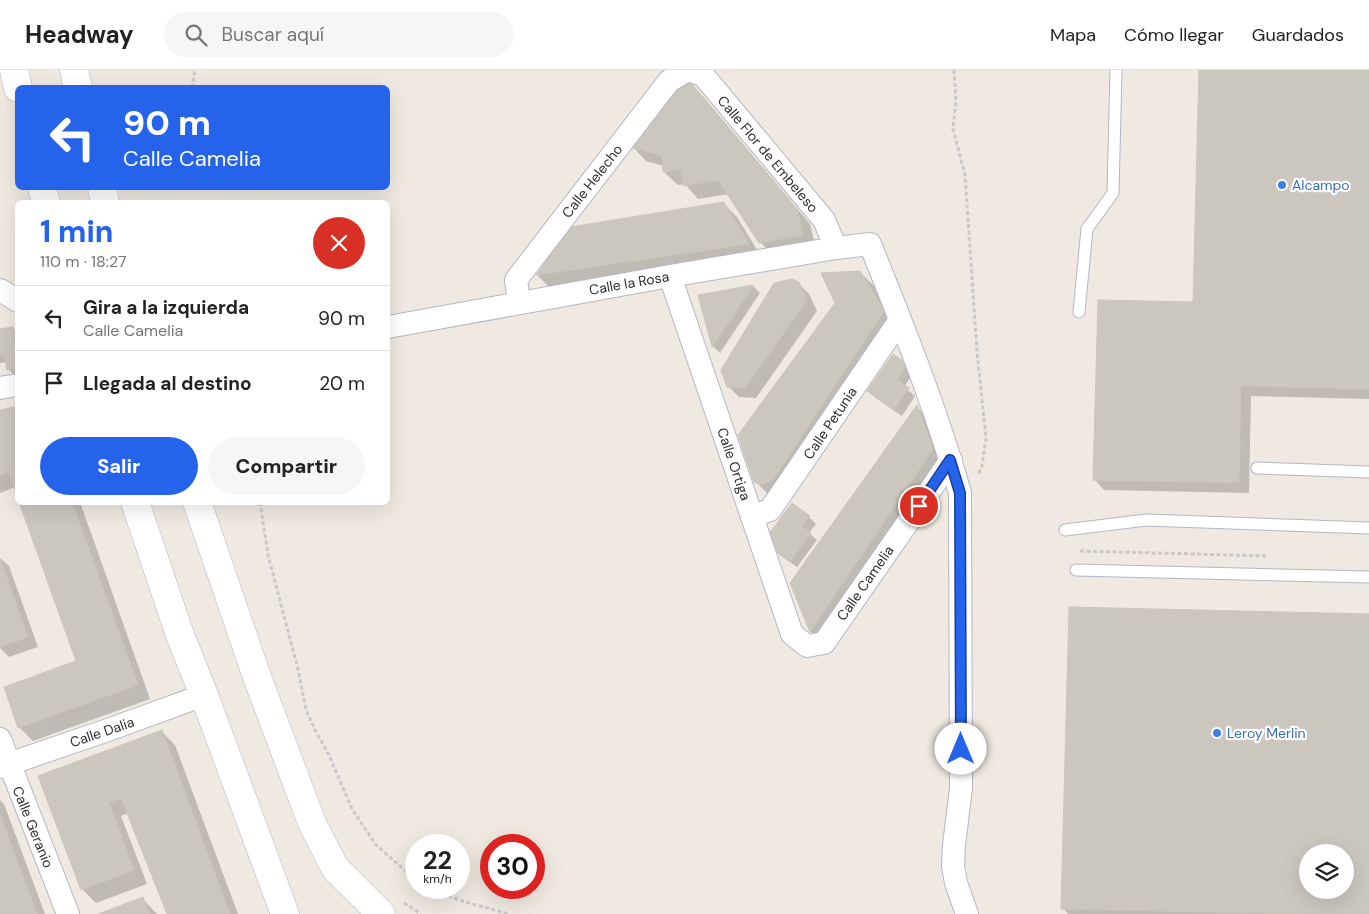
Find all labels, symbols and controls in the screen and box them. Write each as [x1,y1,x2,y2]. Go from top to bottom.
search box [164,12,514,57]
text: Headway [25,19,134,50]
icon: search [182,21,210,49]
text: Buscar aquí [222,22,324,47]
text: Mapa [1050,23,1096,47]
text: Cómo llegar [1124,23,1224,47]
text: Guardados [1252,23,1344,47]
street label: Calle Flor de Embeleso [714,92,822,216]
text: 90 m [123,100,211,146]
icon: left [40,105,105,170]
street label: Calle Helecho [558,141,626,221]
text: Calle Camelia [123,144,261,173]
place label: Alcampo [1292,176,1350,194]
marker: Alcampo [1276,179,1288,191]
text: 1 min [40,212,113,251]
button: close [313,217,365,269]
text: 110 m · 18:27 [40,251,127,272]
street label: Calle la Rosa [588,267,670,299]
text: Gira a la izquierda [83,295,249,320]
icon: left [40,304,68,332]
text: 90 m [318,306,365,331]
text: Calle Camelia [83,320,183,341]
icon: arrive [40,369,68,397]
text: Llegada al destino [83,371,252,396]
text: 20 m [319,371,365,396]
street label: Calle Petunia [799,383,861,463]
street label: Calle Ortiga [713,425,755,503]
button: Salir [40,437,198,495]
button: Compartir [208,437,365,495]
pin [898,485,940,527]
icon: arrive [905,492,933,520]
street label: Calle Camelia [832,542,898,624]
street label: Calle Dalia [67,713,137,751]
position arrow [934,722,986,774]
place label: Leroy Merlin [1227,724,1306,742]
marker: Leroy Merlin [1211,727,1223,739]
street label: Calle Geranio [8,783,58,871]
speed limit sign: 30 [480,834,545,899]
text: 22 [423,844,452,877]
map controls [1299,844,1354,899]
button: layers [1299,844,1354,899]
text: km/h [423,871,452,887]

